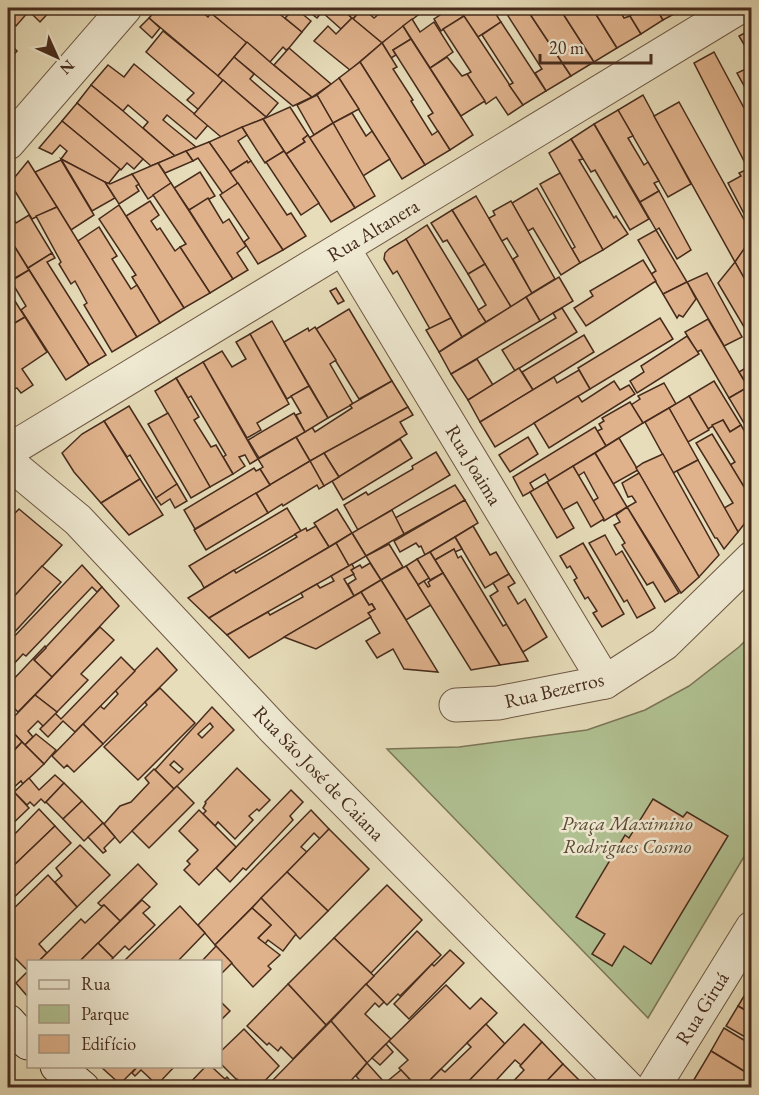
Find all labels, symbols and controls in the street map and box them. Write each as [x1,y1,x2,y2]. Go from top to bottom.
north arrow [27,27,87,87]
scale bar [540,27,651,65]
text: 20 m [549,36,584,59]
text: N [55,55,79,79]
street label: Rua Altanera [322,192,424,268]
street label: Rua Joaima [440,420,508,510]
street label: Rua Bezerros [502,666,606,714]
street label: Rua São José de Caiana [248,700,390,846]
park label: Praça Maximino Rodrigues Cosmo [561,810,693,859]
legend [27,960,222,1068]
street label: Rua Giruá [669,967,735,1049]
text: Rua [81,972,111,995]
text: Parque [81,1002,129,1025]
text: Edifício [81,1032,136,1055]

